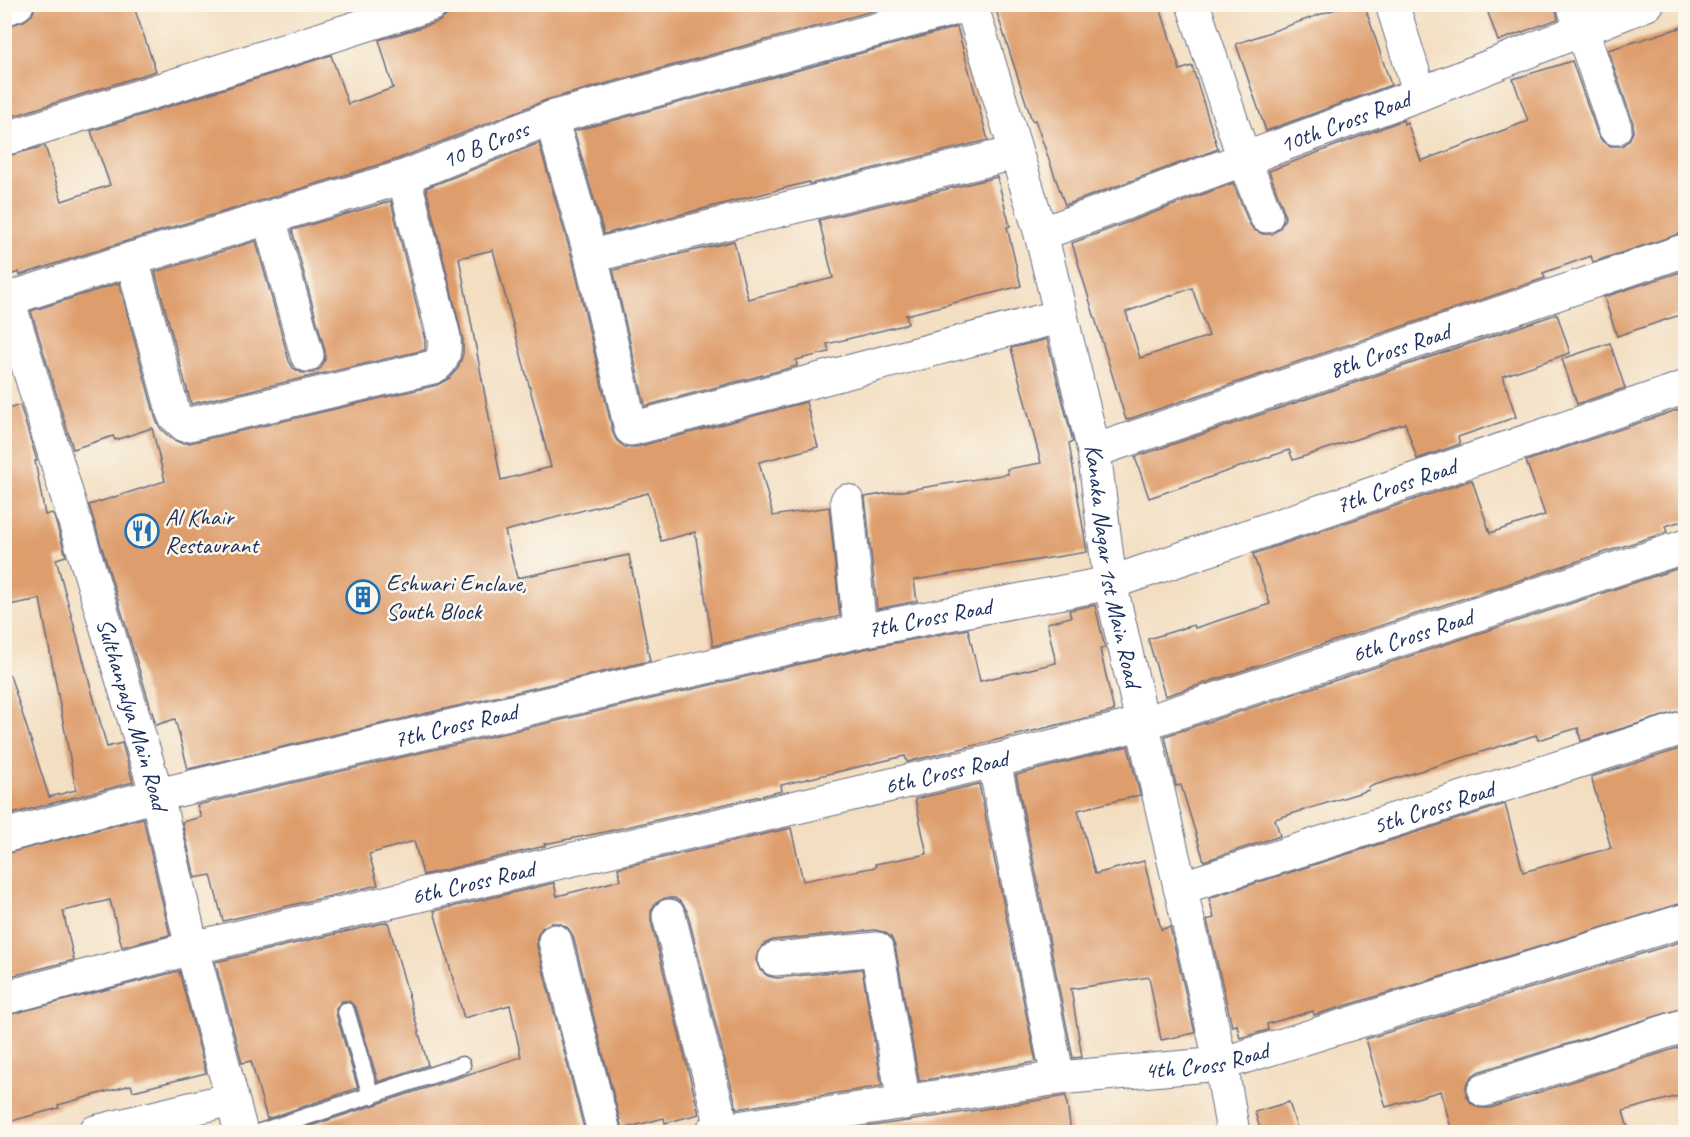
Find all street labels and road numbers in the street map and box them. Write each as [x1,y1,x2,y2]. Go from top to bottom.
street label: 10th Cross Road [1276,83,1418,159]
street label: 10 B Cross [438,113,535,175]
street label: 8th Cross Road [1325,315,1457,385]
street label: Kanaka Nagar 1st Main Road [1078,441,1149,693]
street label: 7th Cross Road [1332,450,1464,520]
street label: 7th Cross Road [865,590,998,644]
street label: 6th Cross Road [1348,600,1480,669]
street label: Sulthanpalya Main Road [90,615,176,816]
street label: 7th Cross Road [391,696,524,754]
street label: 6th Cross Road [882,742,1015,801]
street label: 5th Cross Road [1369,773,1501,841]
street label: 6th Cross Road [408,853,541,911]
street label: 4th Cross Road [1143,1034,1276,1086]

